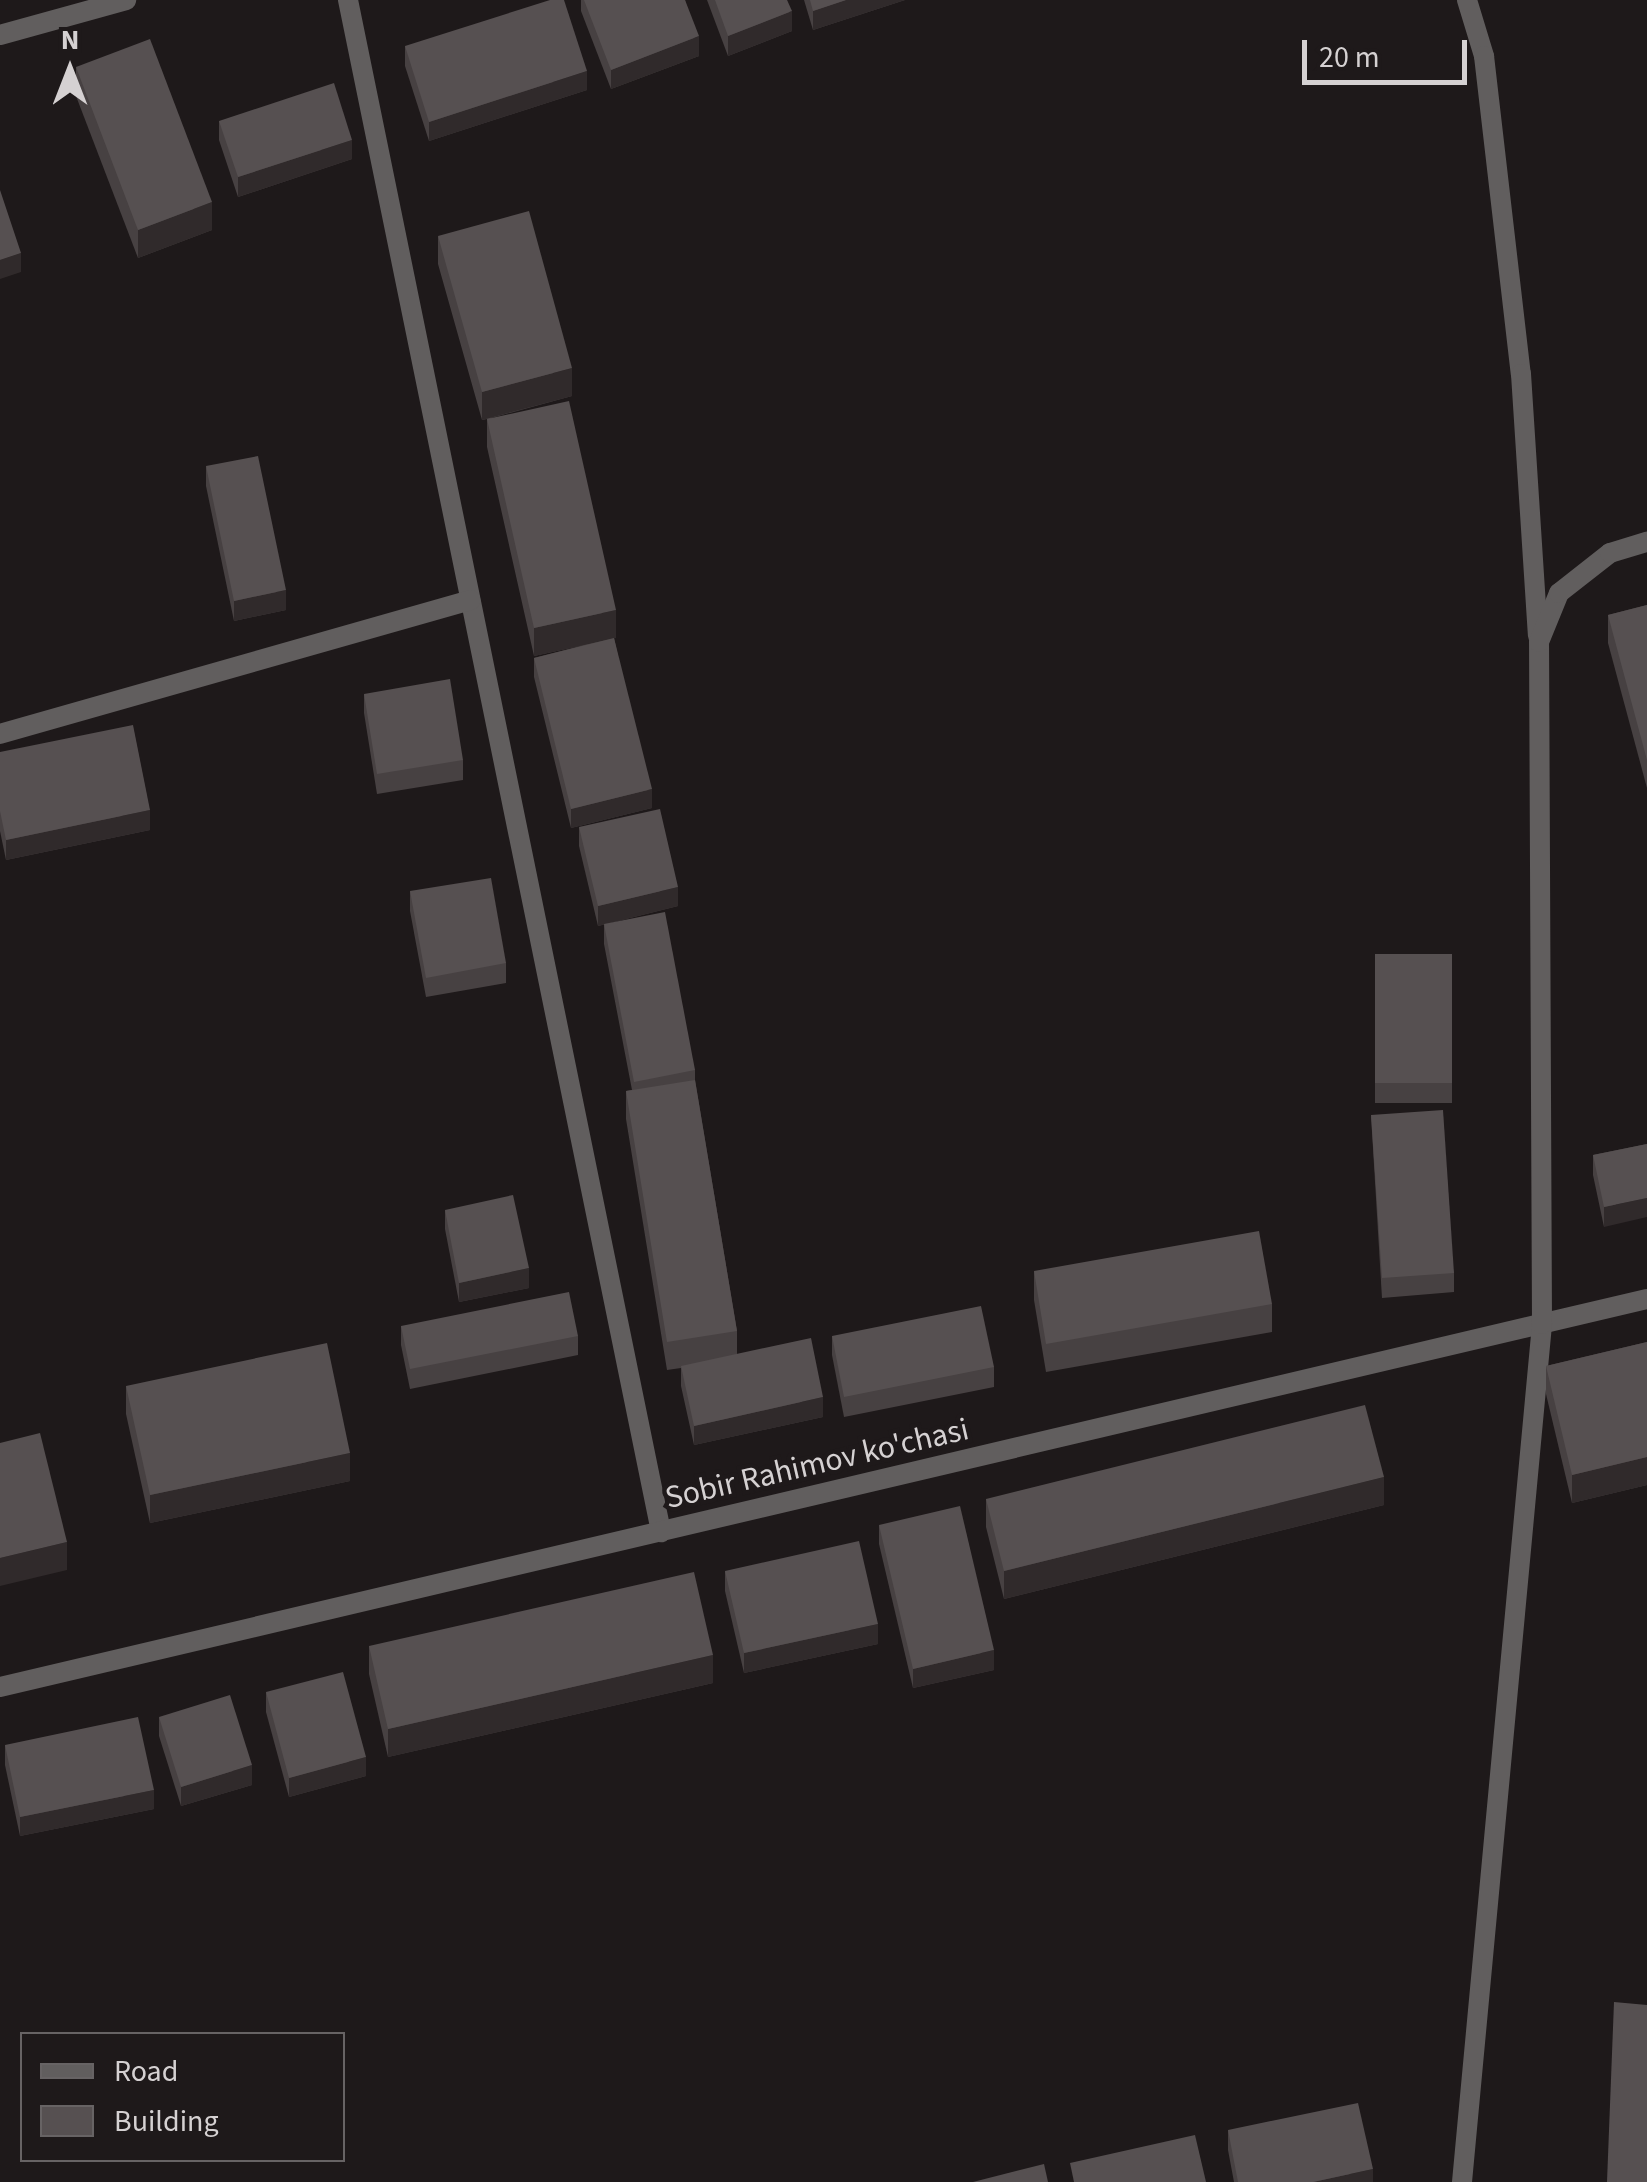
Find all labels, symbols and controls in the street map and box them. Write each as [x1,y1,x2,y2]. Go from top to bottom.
north arrow [20,20,120,120]
text: N [61,20,79,60]
scale bar [1307,20,1472,82]
text: 20 m [1319,36,1380,79]
street label: Sobir Rahimov ko'chasi [662,1410,972,1518]
legend [20,2032,345,2162]
text: Road [114,2050,178,2093]
text: Building [114,2100,219,2143]

